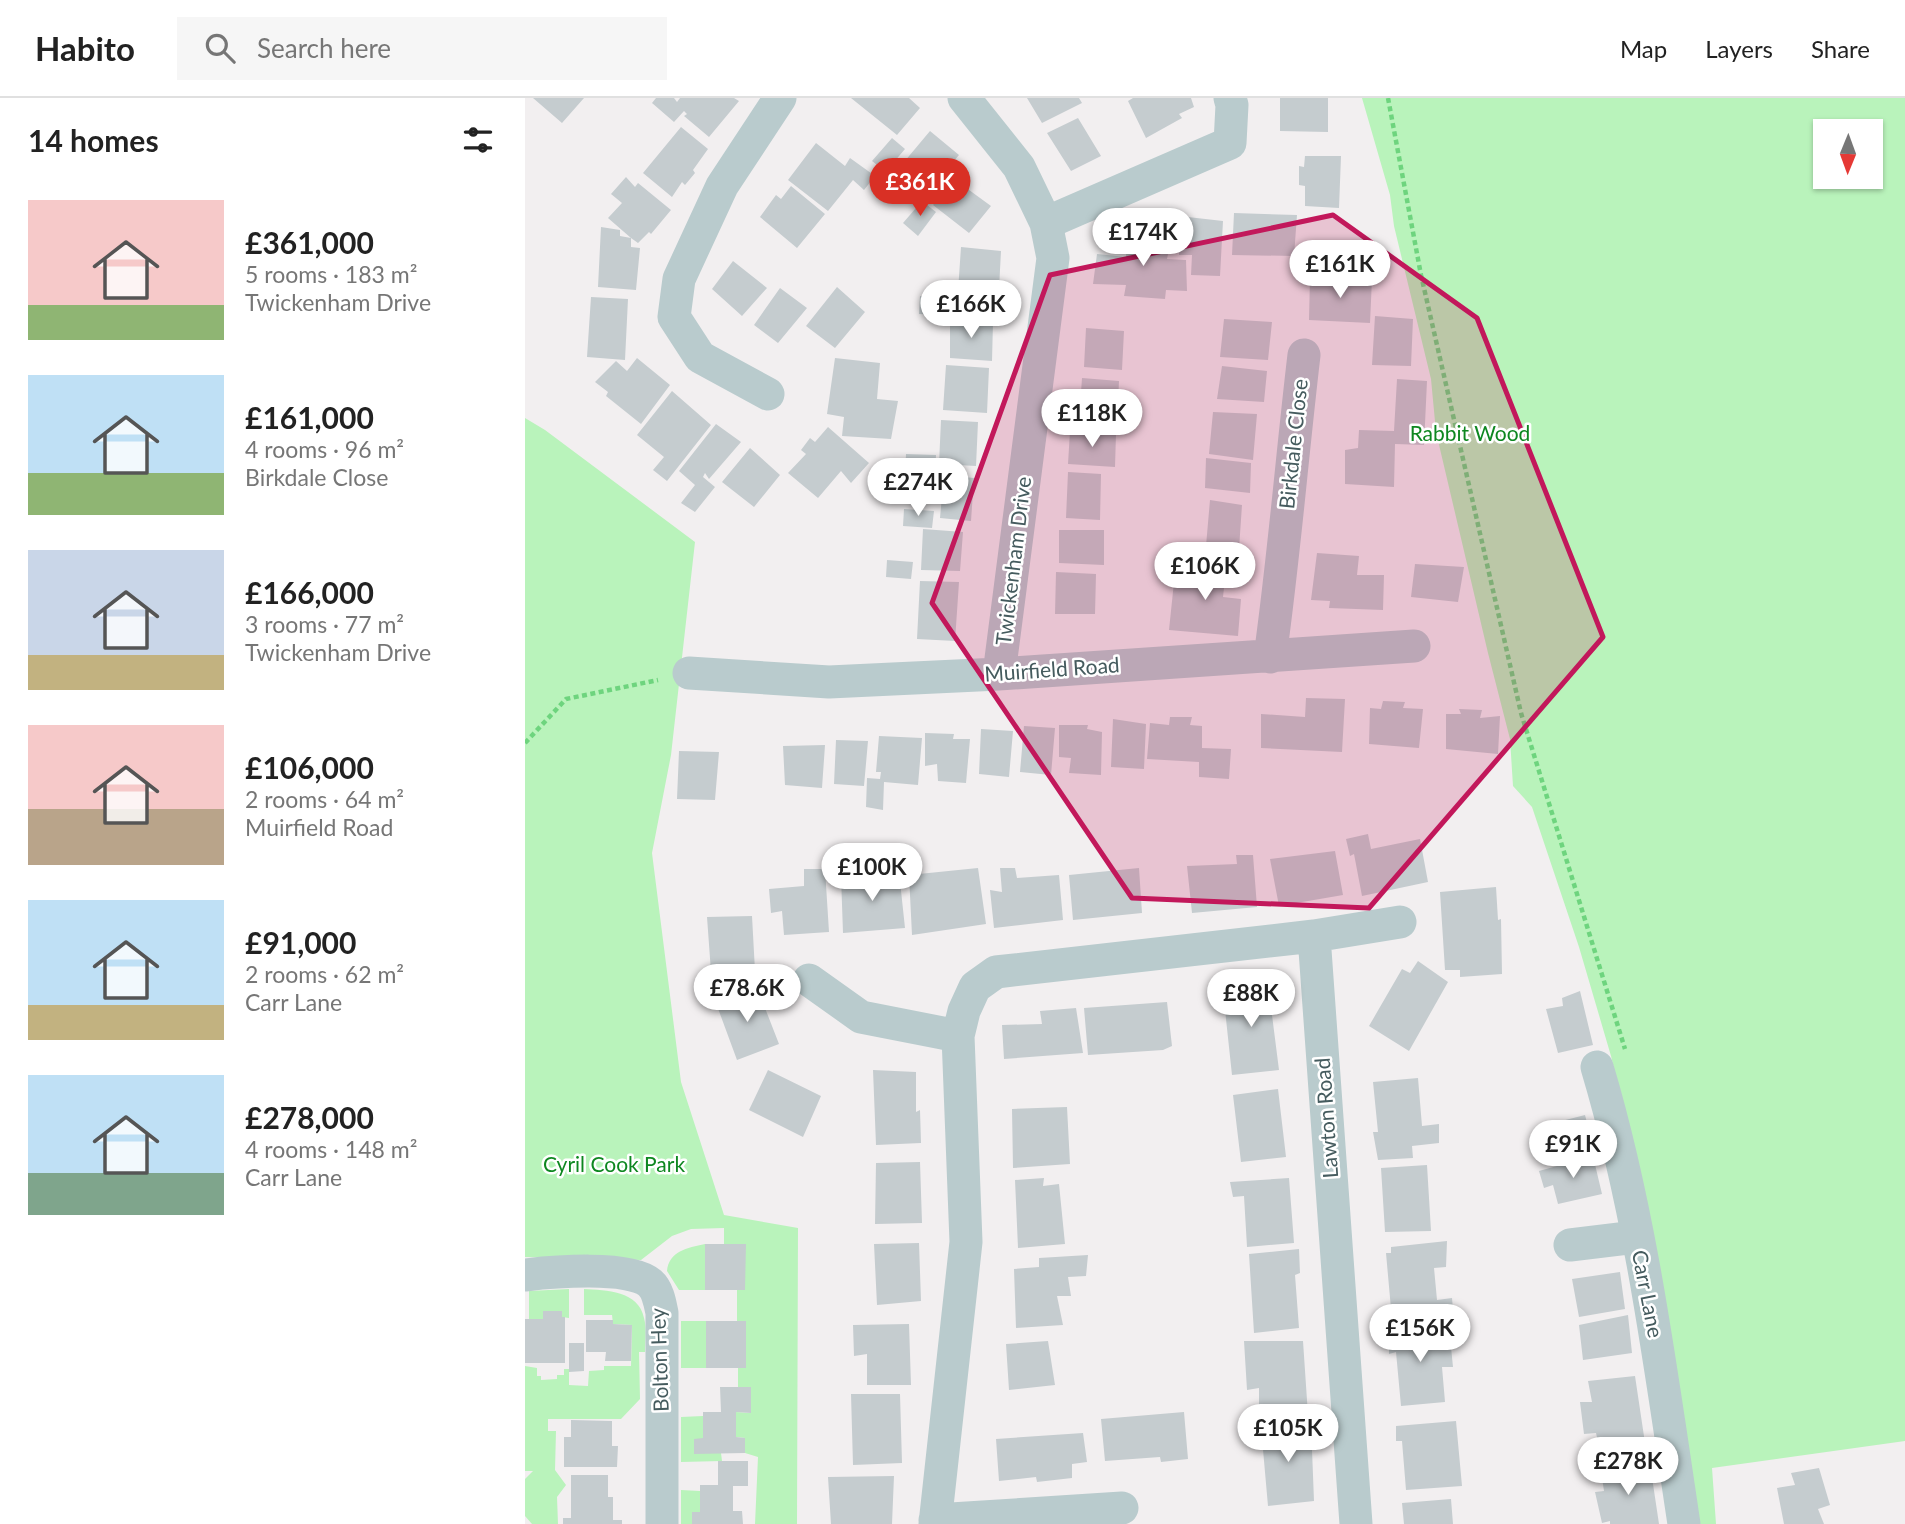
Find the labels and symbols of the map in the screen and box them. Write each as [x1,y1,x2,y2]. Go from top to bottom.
north arrow [1813,119,1883,189]
pin: £361K [871,158,969,218]
pin: £174K [1094,208,1192,268]
pin: £161K [1291,240,1389,300]
pin: £166K [922,280,1020,340]
street label: Birkdale Close [1273,377,1312,510]
pin: £118K [1043,390,1141,449]
park label: Rabbit Wood [1410,420,1530,445]
pin: £274K [869,458,967,518]
street label: Twickenham Drive [990,475,1035,647]
pin: £106K [1156,542,1254,602]
street label: Muirfield Road [983,651,1120,686]
pin: £100K [823,844,921,903]
pin: £78.6K [690,964,804,1024]
pin: £88K [1210,970,1292,1029]
street label: Lawton Road [1309,1057,1342,1179]
pin: £91K [1532,1121,1614,1180]
park label: Cyril Cook Park [543,1151,685,1176]
street label: Carr Lane [1628,1248,1669,1340]
pin: £156K [1371,1304,1469,1364]
street label: Bolton Hey [644,1307,673,1413]
pin: £105K [1239,1404,1337,1464]
pin: £278K [1579,1438,1677,1497]

